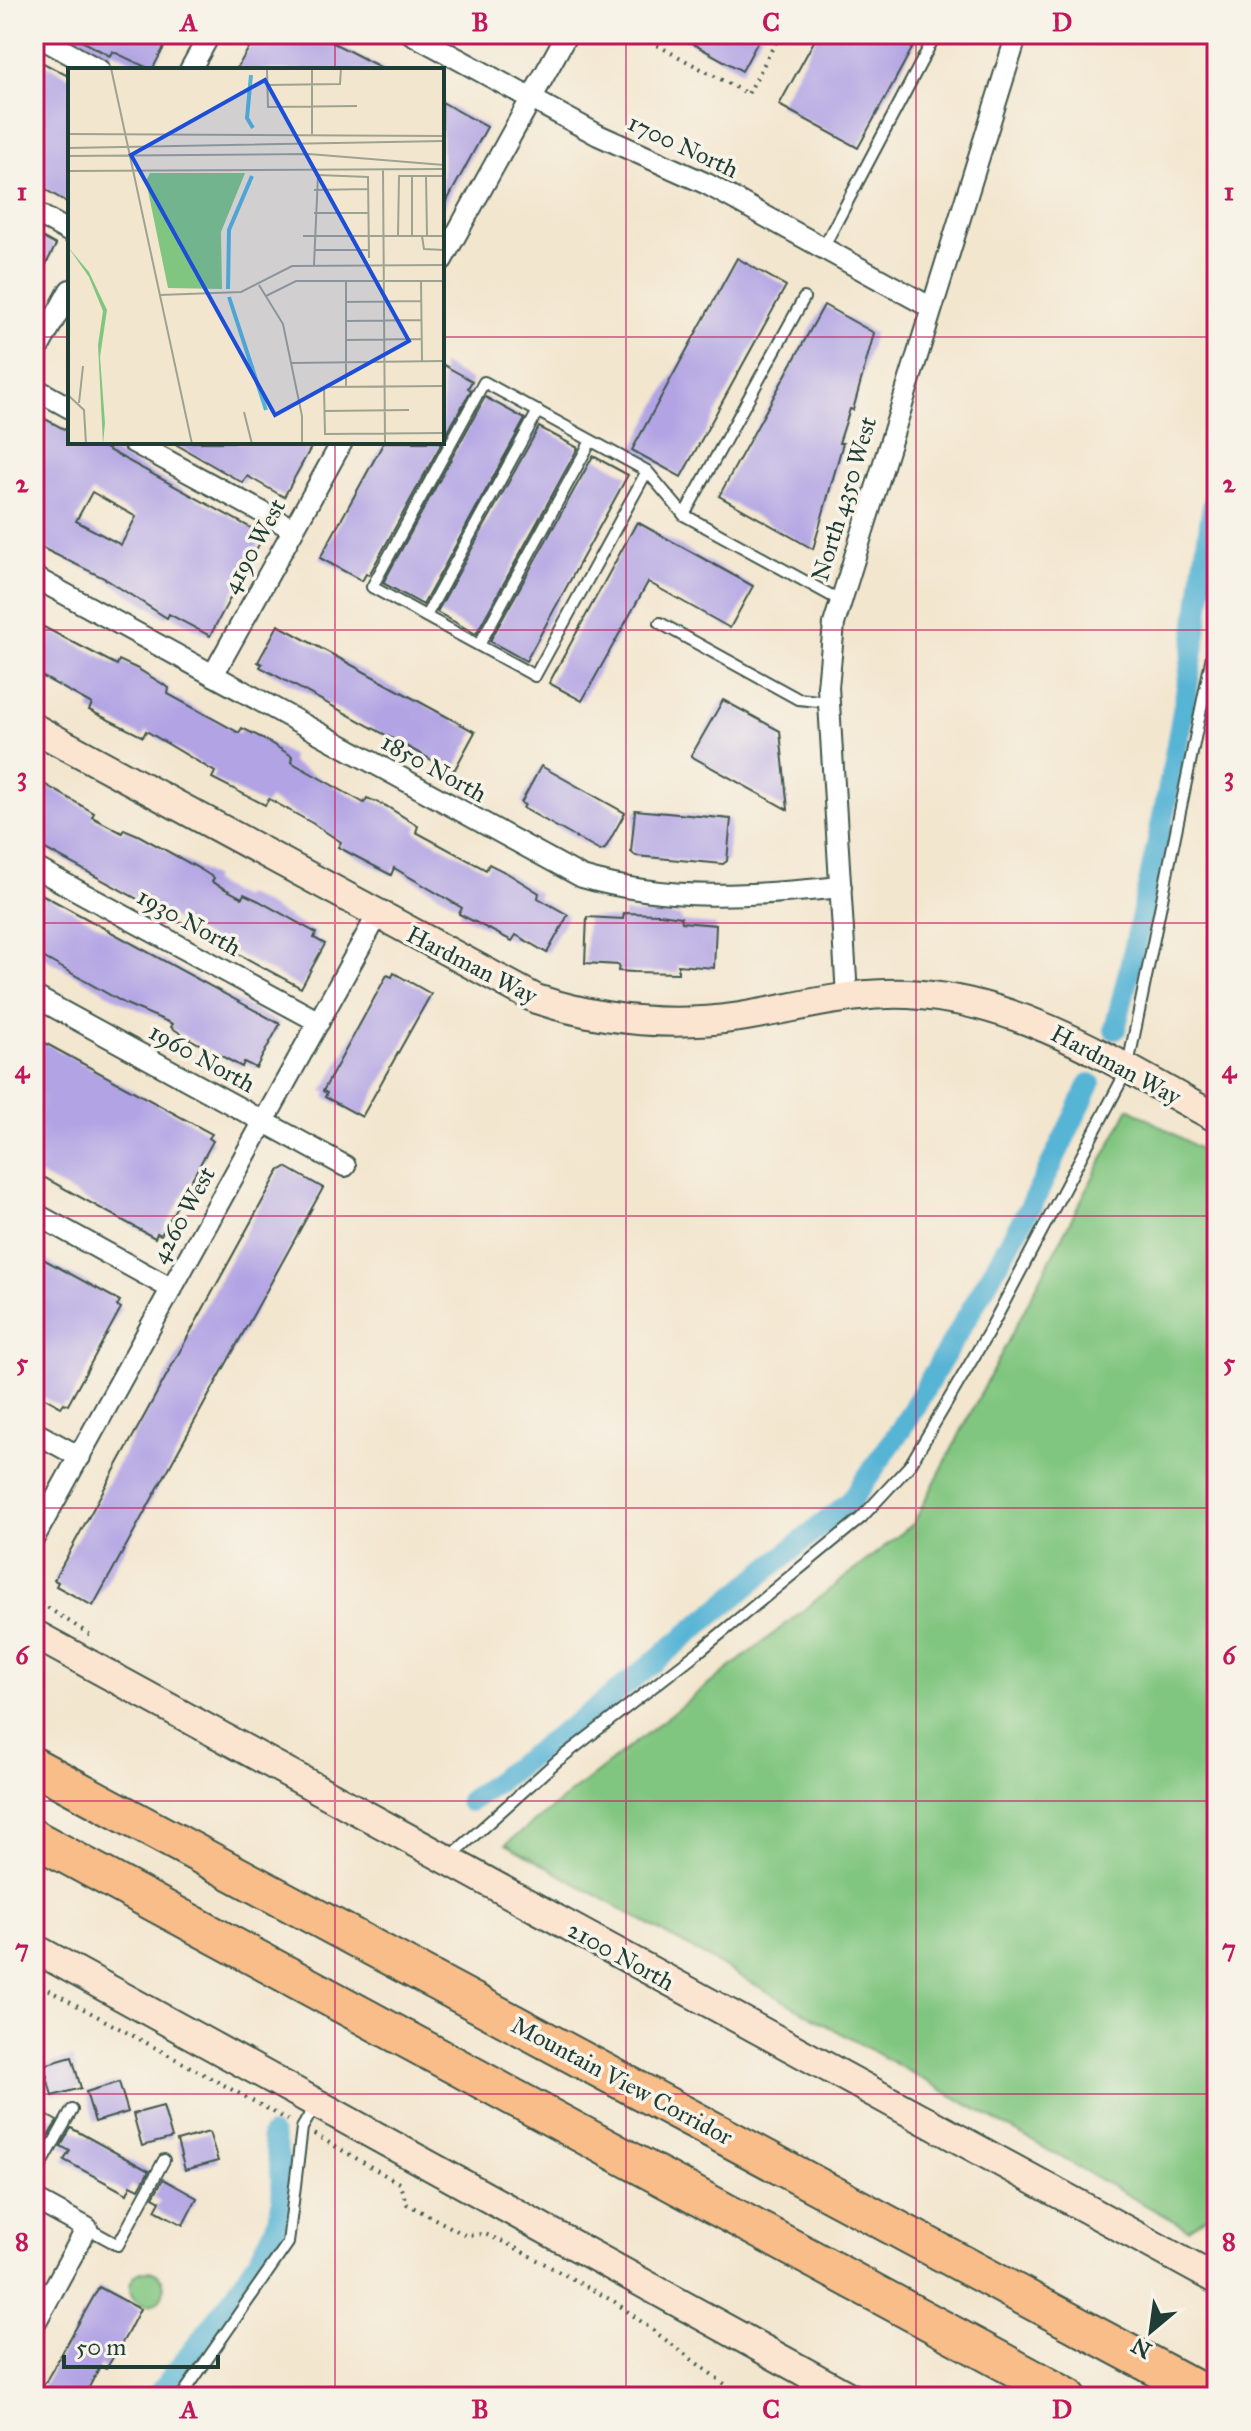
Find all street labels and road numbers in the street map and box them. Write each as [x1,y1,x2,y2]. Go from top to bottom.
street label: 1700 North [623,107,743,185]
street label: North 4350 West [805,413,883,585]
street label: 4190 West [216,493,293,599]
street label: 1850 North [376,727,492,809]
street label: 1930 North [132,881,246,963]
street label: Hardman Way [401,919,543,1011]
street label: 1960 North [144,1017,260,1099]
street label: Hardman Way [1046,1018,1187,1112]
street label: 4260 West [144,1161,222,1268]
street label: 2100 North [562,1914,680,1998]
street label: Mountain View Corridor [506,2010,738,2152]

